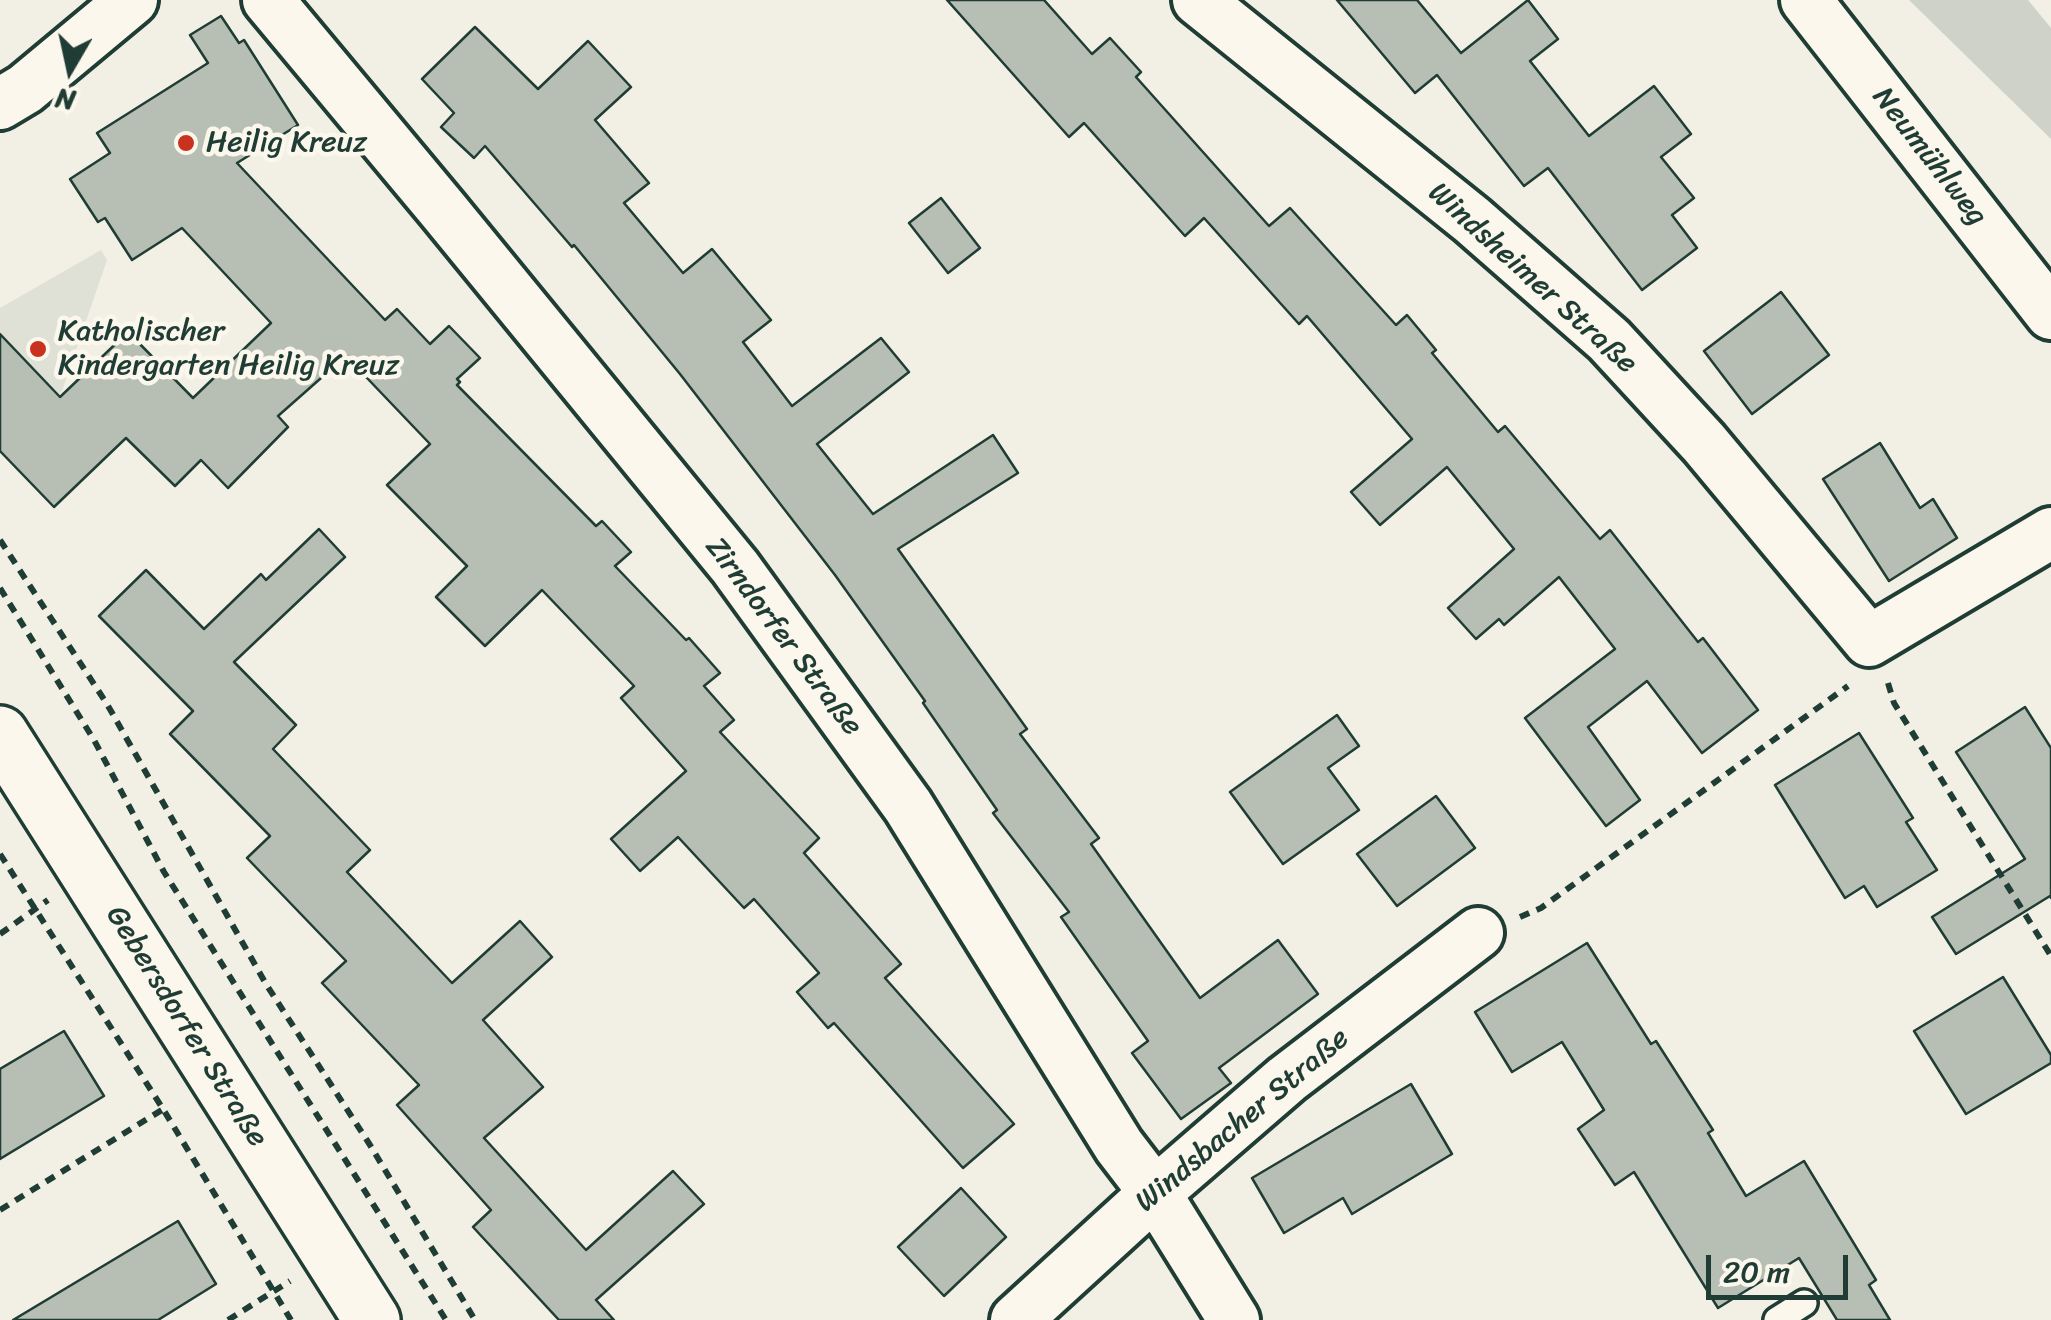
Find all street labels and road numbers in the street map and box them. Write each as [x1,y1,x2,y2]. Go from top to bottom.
street label: Neumühlweg [1864,81,1994,233]
street label: Windsheimer Straße [1420,176,1644,382]
street label: Zirndorfer Straße [697,531,869,743]
street label: Gebersdorfer Straße [97,900,275,1154]
street label: Windsbacher Straße [1129,1021,1357,1221]

